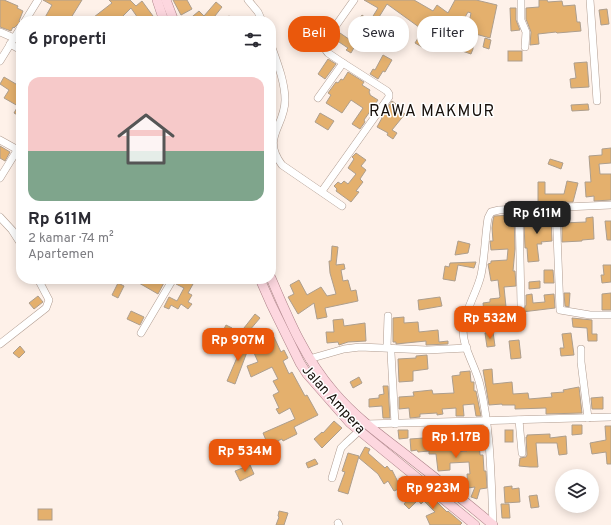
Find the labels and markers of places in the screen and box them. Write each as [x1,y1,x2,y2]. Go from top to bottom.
pin: Rp 611M [500,201,574,235]
pin: Rp 532M [453,306,527,340]
pin: Rp 907M [201,328,275,362]
pin: Rp 1.17B [415,425,497,459]
pin: Rp 534M [208,439,282,473]
pin: Rp 923M [396,476,470,510]

